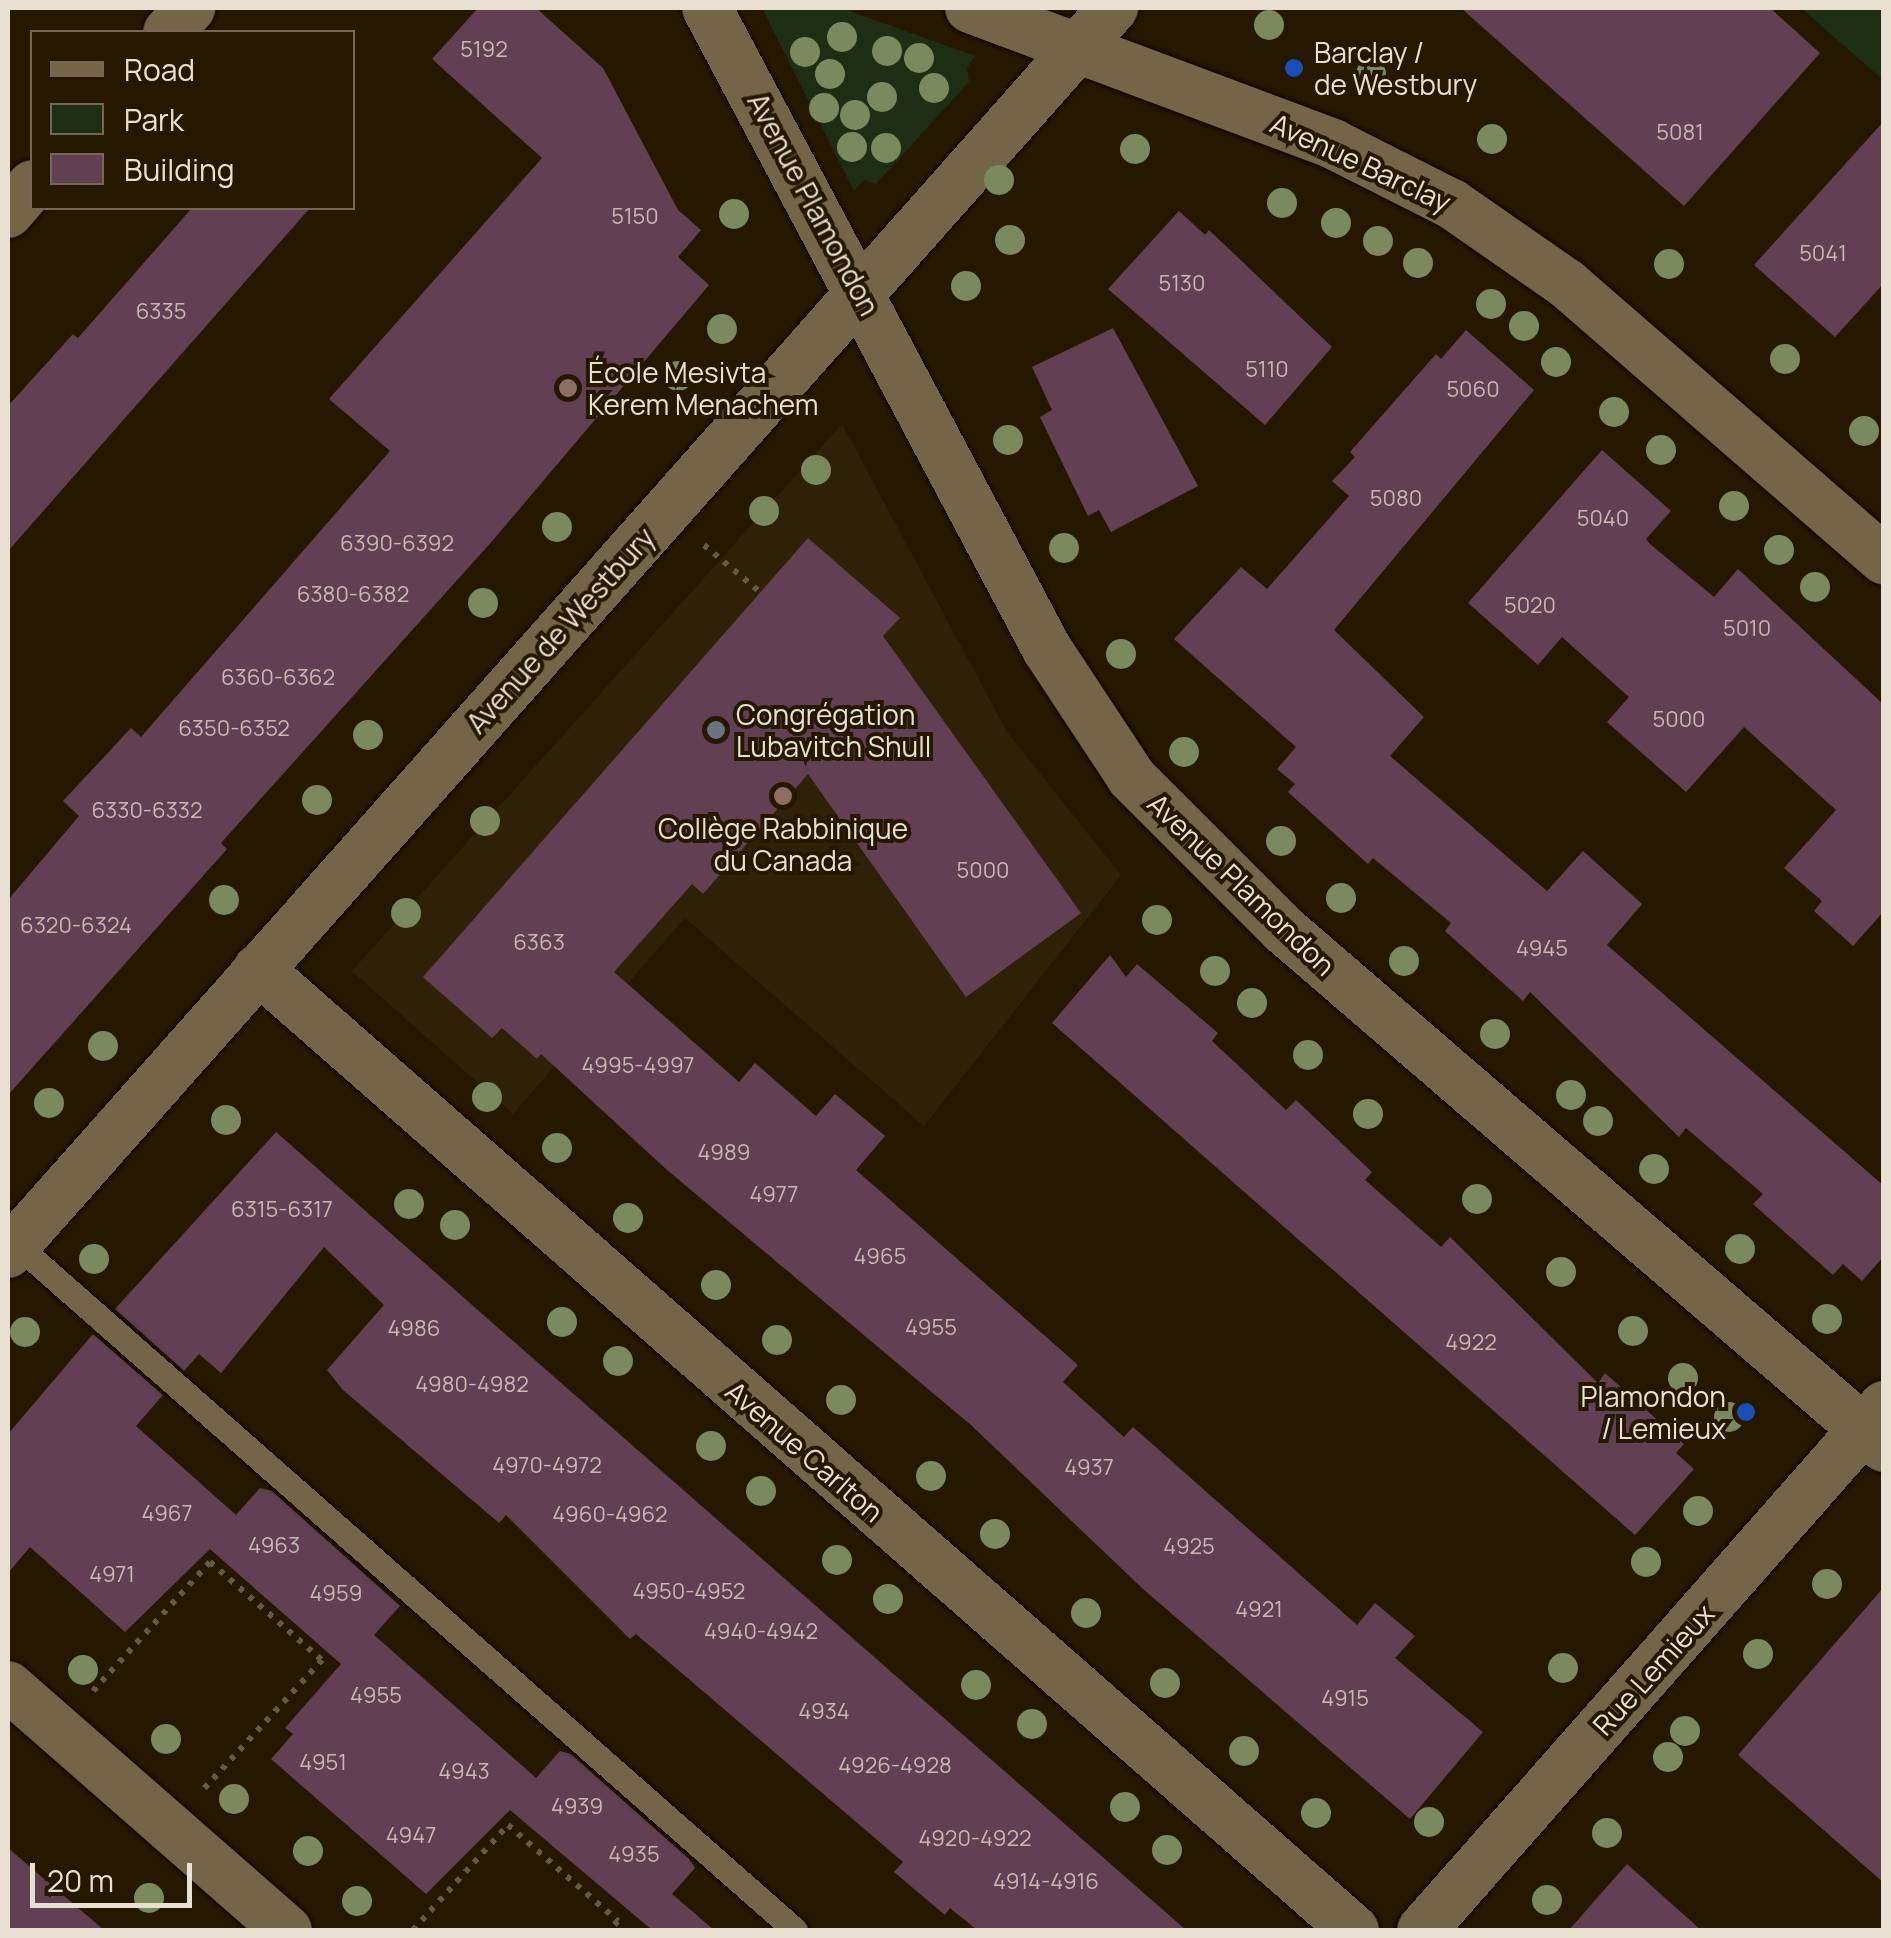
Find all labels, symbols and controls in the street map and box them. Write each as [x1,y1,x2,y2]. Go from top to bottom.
legend [30,30,355,210]
place label: Barclay / de Westbury [1314,35,1477,101]
house number: 5192 [460,37,508,63]
text: Road [124,49,195,90]
marker: Barclay / de Westbury [1283,57,1305,79]
street label: Avenue Plamondon [741,87,887,321]
text: Park [124,99,184,140]
street label: Avenue Barclay [1265,106,1457,218]
house number: 5081 [1656,120,1704,146]
text: Building [124,149,235,190]
house number: 5150 [611,204,659,230]
house number: 5041 [1799,241,1847,267]
house number: 5130 [1159,271,1205,297]
house number: 6335 [136,299,186,325]
place label: École Mesivta Kerem Menachem [588,355,818,421]
house number: 5110 [1245,357,1289,383]
marker: École Mesivta Kerem Menachem [557,377,579,399]
house number: 5060 [1446,377,1500,403]
house number: 5080 [1370,486,1422,512]
house number: 5040 [1577,506,1629,532]
street label: Avenue de Westbury [459,520,661,740]
house number: 6390-6392 [340,531,454,557]
house number: 6380-6382 [297,582,409,608]
house number: 5020 [1504,593,1556,619]
house number: 5010 [1723,616,1771,642]
house number: 6360-6362 [221,665,335,691]
place label: Congrégation Lubavitch Shull [736,697,931,763]
house number: 5000 [1653,707,1705,733]
house number: 6350-6352 [178,716,290,742]
marker: Congrégation Lubavitch Shull [705,719,727,741]
marker: Collège Rabbinique du Canada [772,785,794,807]
street label: Avenue Plamondon [1141,786,1343,982]
house number: 6330-6332 [91,798,203,824]
place label: Collège Rabbinique du Canada [658,811,908,877]
house number: 5000 [957,858,1009,884]
house number: 6320-6324 [20,913,132,939]
house number: 6363 [513,930,565,956]
house number: 4945 [1516,936,1568,962]
house number: 4995-4997 [582,1053,694,1079]
house number: 4989 [698,1140,750,1166]
house number: 4977 [750,1182,798,1208]
house number: 6315-6317 [231,1197,333,1223]
house number: 4965 [854,1244,906,1270]
house number: 4955 [905,1315,957,1341]
house number: 4986 [388,1316,440,1342]
house number: 4922 [1445,1330,1497,1356]
house number: 4980-4982 [415,1372,529,1398]
street label: Avenue Carlton [719,1374,891,1528]
place label: Plamondon / Lemieux [1580,1379,1726,1445]
marker: Plamondon / Lemieux [1735,1401,1757,1423]
house number: 4970-4972 [492,1453,602,1479]
house number: 4937 [1064,1455,1114,1481]
house number: 4967 [141,1501,193,1527]
house number: 4960-4962 [552,1502,668,1528]
house number: 4963 [248,1533,300,1559]
house number: 4925 [1163,1534,1215,1560]
house number: 4971 [89,1562,135,1588]
house number: 4950-4952 [633,1579,745,1605]
house number: 4959 [310,1581,362,1607]
house number: 4921 [1235,1597,1283,1623]
street label: Rue Lemieux [1585,1597,1721,1741]
house number: 4940-4942 [704,1619,818,1645]
house number: 4955 [350,1683,402,1709]
house number: 4915 [1321,1686,1369,1712]
house number: 4934 [798,1699,850,1725]
house number: 4951 [299,1750,347,1776]
house number: 4926-4928 [838,1753,952,1779]
house number: 4943 [438,1759,490,1785]
house number: 4939 [551,1794,603,1820]
house number: 4947 [386,1823,436,1849]
house number: 4920-4922 [918,1826,1032,1852]
house number: 4935 [608,1842,660,1868]
scale bar [35,1843,198,1905]
text: 20 m [47,1860,114,1901]
house number: 4914-4916 [993,1869,1099,1895]

